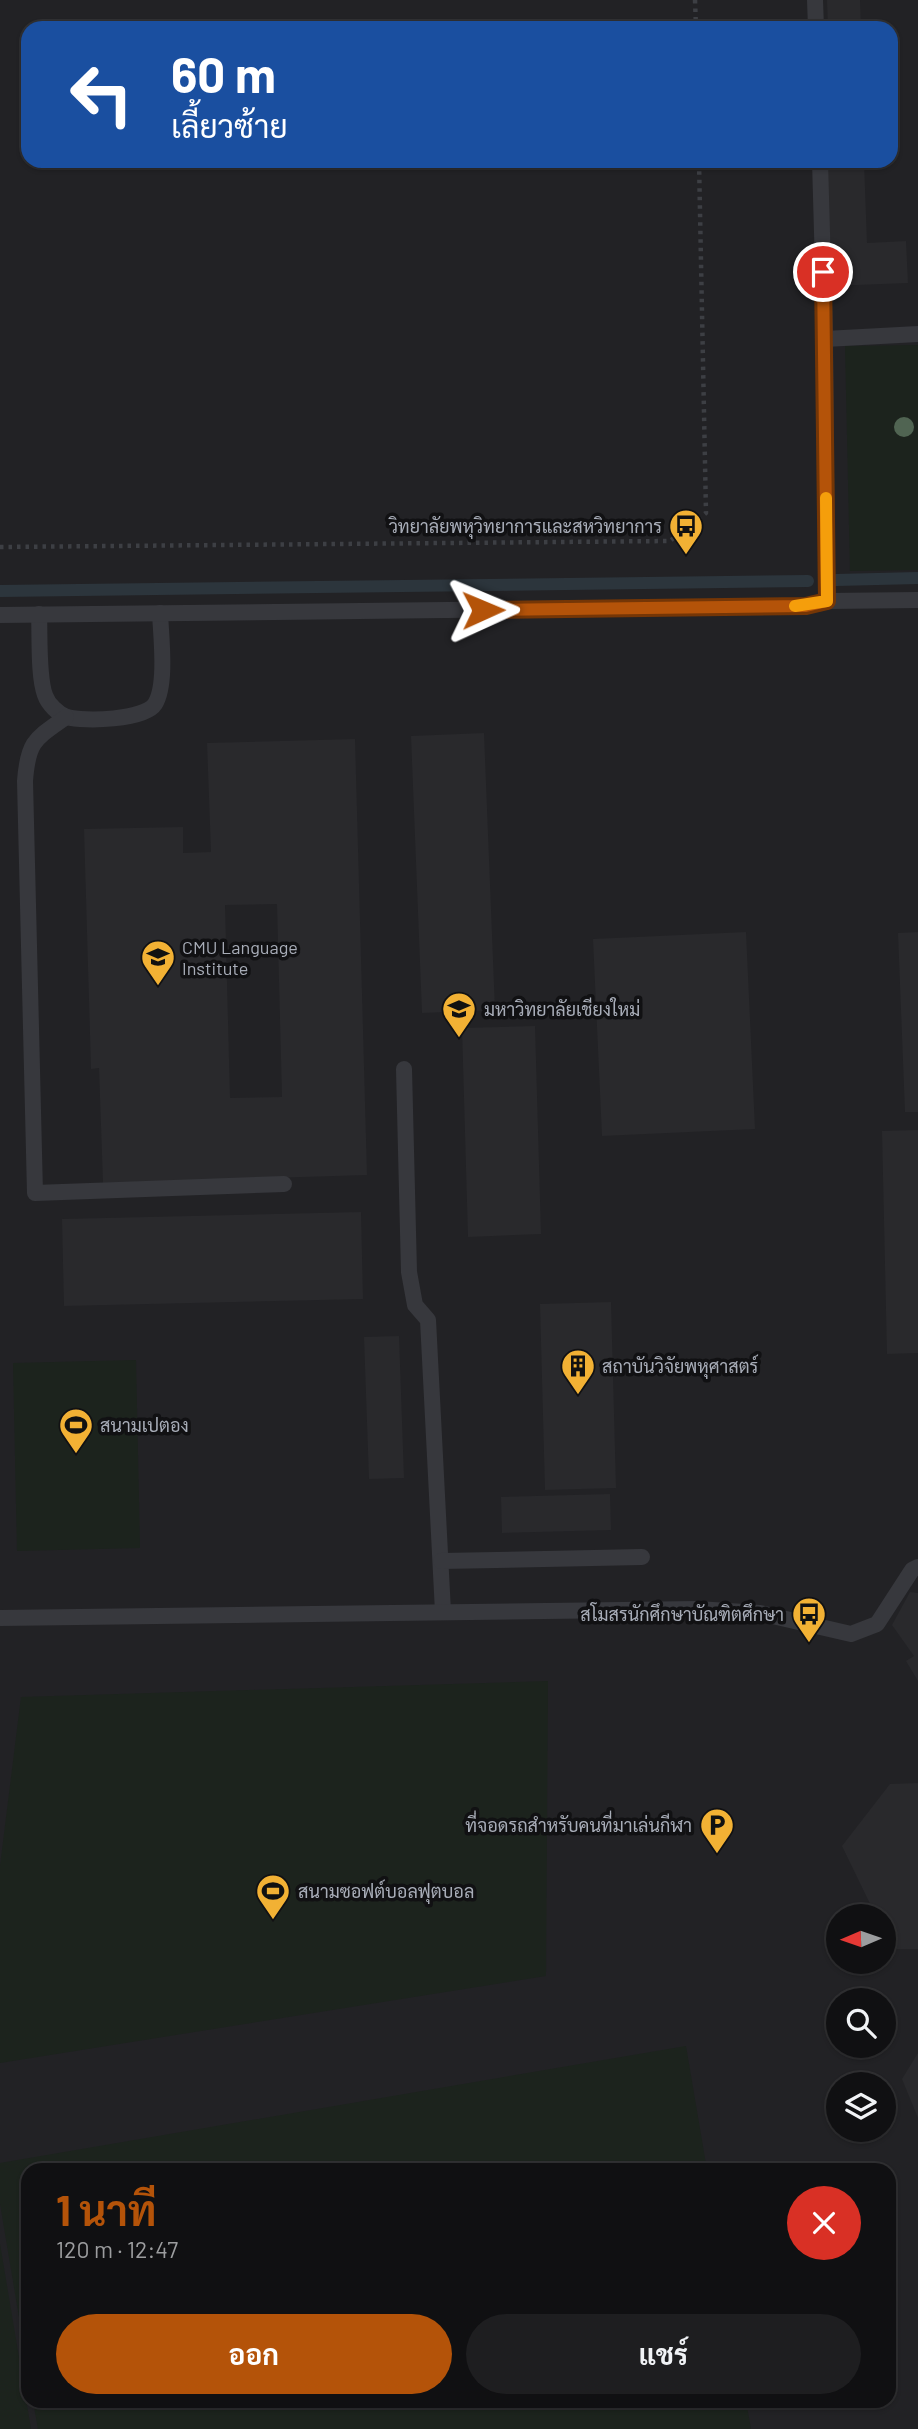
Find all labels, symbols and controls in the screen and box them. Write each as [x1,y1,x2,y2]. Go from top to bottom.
text: 60 m [171,44,276,103]
icon: left [56,49,147,140]
text: เลี้ยวซ้าย [171,106,288,144]
pin [793,242,853,302]
icon: arrive [804,253,842,291]
bus stop icon: วิทยาลัยพหุวิทยาการและสหวิทยาการ [667,507,705,556]
place label: วิทยาลัยพหุวิทยาการและสหวิทยาการ [388,515,662,539]
position arrow [446,573,520,647]
place label: CMU Language Institute [182,936,298,979]
school or university icon: CMU Language Institute [139,938,177,987]
school or university icon: มหาวิทยาลัยเชียงใหม่ [440,990,478,1039]
place label: มหาวิทยาลัยเชียงใหม่ [484,997,640,1020]
building icon: สถาบันวิจัยพหุศาสตร์ [559,1347,597,1396]
place label: สถาบันวิจัยพหุศาสตร์ [602,1354,759,1379]
sports icon: สนามเปตอง [57,1406,95,1455]
place label: สนามเปตอง [100,1414,189,1436]
bus stop icon: สโมสรนักศึกษาบัณฑิตศึกษา [790,1595,828,1644]
place label: สโมสรนักศึกษาบัณฑิตศึกษา [580,1602,784,1625]
parking icon: ที่จอดรถสำหรับคนที่มาเล่นกีฬา [698,1806,736,1855]
place label: ที่จอดรถสำหรับคนที่มาเล่นกีฬา [465,1810,692,1836]
sports icon: สนามซอฟต์บอลฟุตบอล [254,1872,292,1921]
place label: สนามซอฟต์บอลฟุตบอล [298,1879,474,1904]
north arrow [826,1904,896,1974]
map controls [826,1904,896,2142]
button: search [826,1988,896,2058]
button: layers [826,2072,896,2142]
text: 1 นาที [56,2184,156,2234]
button: close [787,2186,861,2260]
text: 120 m · 12:47 [56,2235,178,2263]
button: ออก [56,2314,452,2394]
button: แชร์ [466,2314,861,2394]

